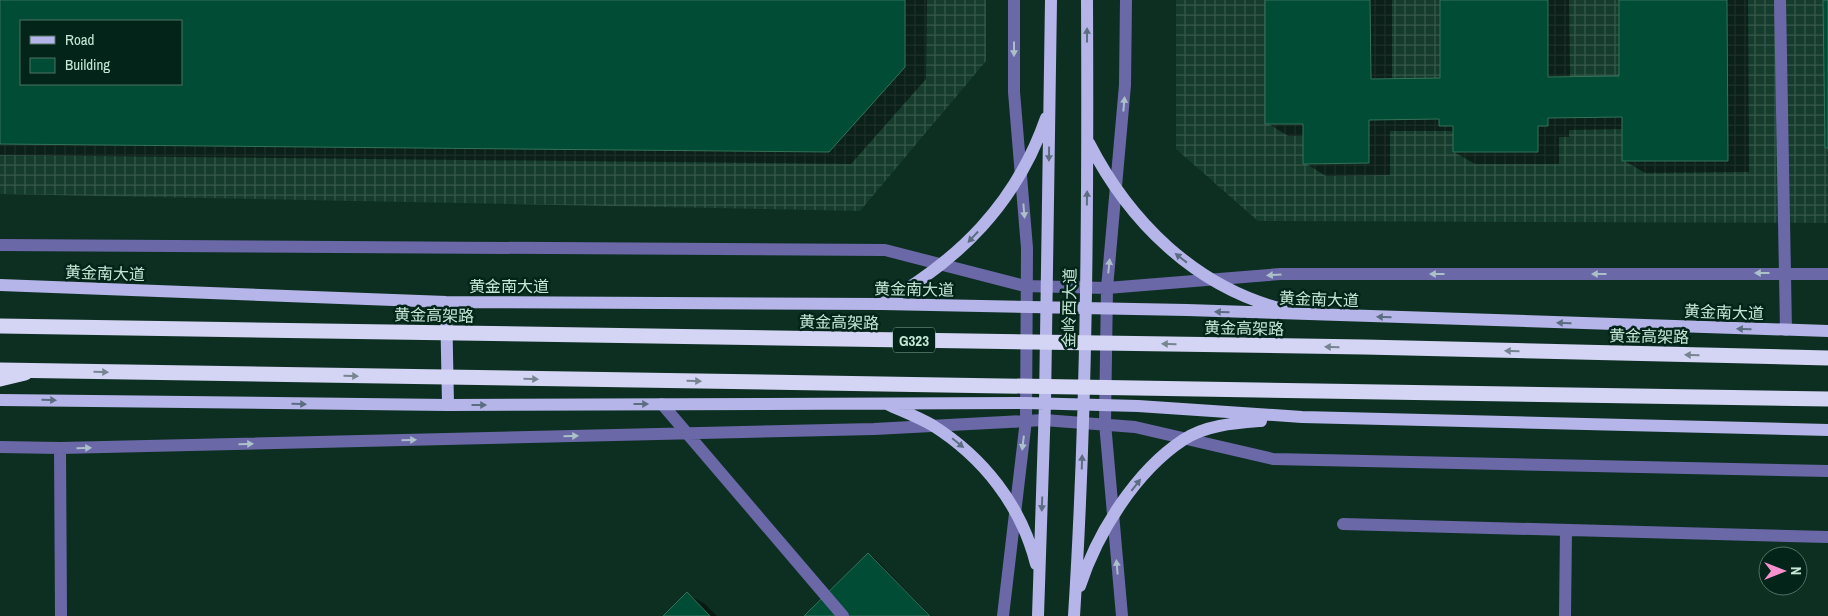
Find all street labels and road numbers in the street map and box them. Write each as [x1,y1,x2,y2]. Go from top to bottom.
street label: 黄金南大道 [65,261,145,285]
street label: 金岭西大道 [1057,268,1081,348]
street label: 黄金南大道 [469,275,549,297]
street label: 黄金南大道 [874,277,954,301]
street label: 黄金南大道 [1279,287,1359,311]
street label: 黄金南大道 [1684,300,1764,324]
street label: 黄金高架路 [394,303,474,327]
street label: 黄金高架路 [799,310,879,334]
street label: 黄金高架路 [1204,316,1284,340]
street label: 黄金高架路 [1609,324,1689,348]
road number: G323 [893,328,935,352]

